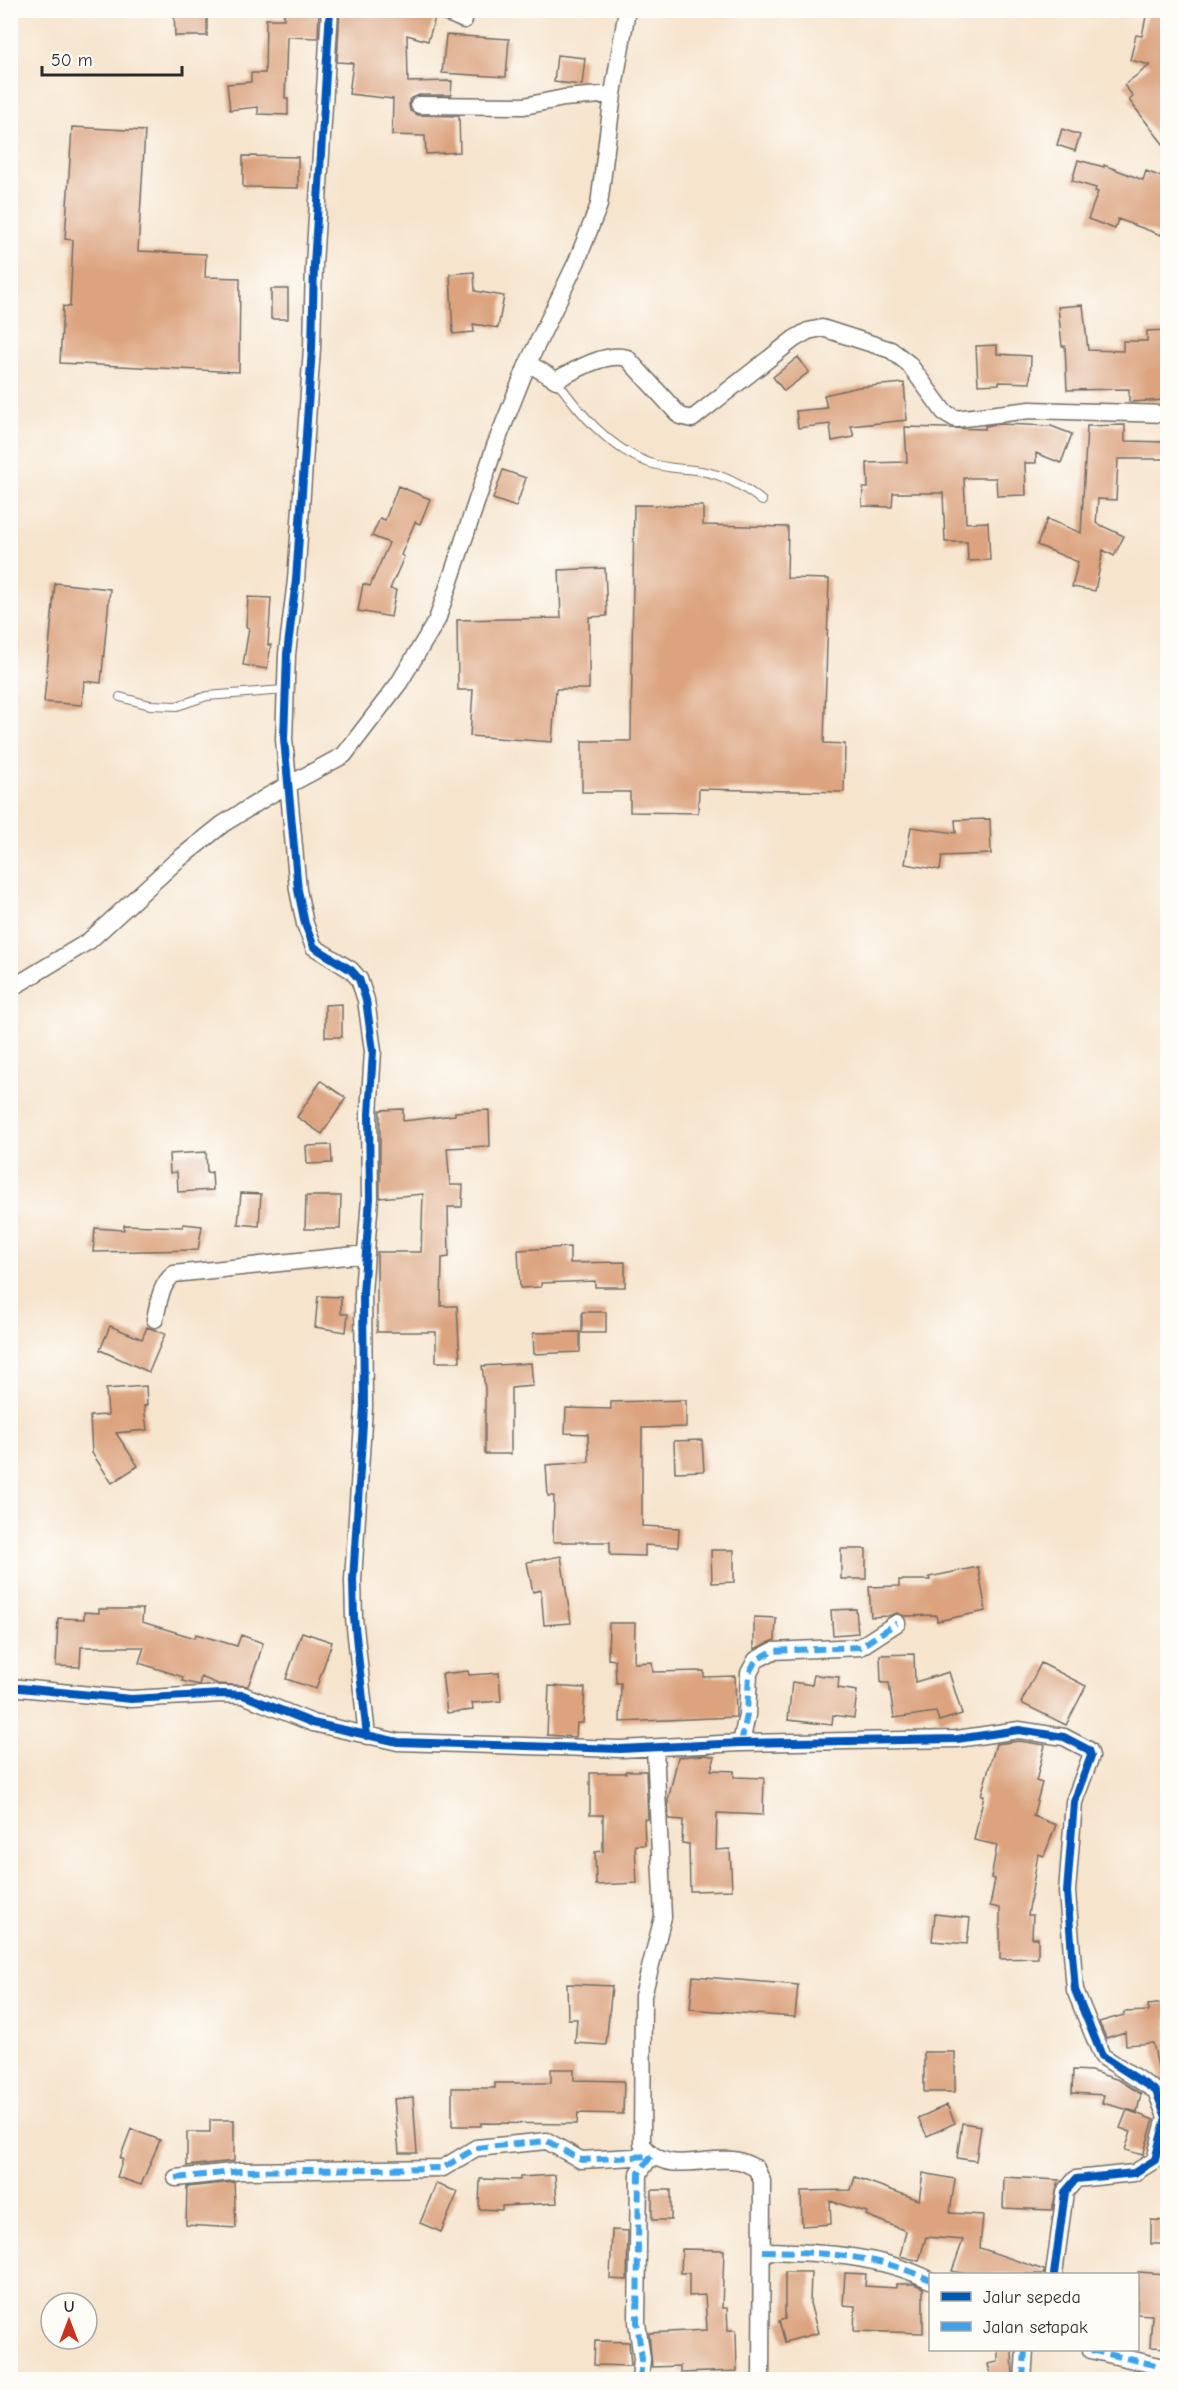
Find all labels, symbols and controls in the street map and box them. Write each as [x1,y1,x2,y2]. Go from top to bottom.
scale bar [42,39,182,77]
text: 50 m [51,50,93,71]
legend [929,2273,1139,2351]
text: Jalur sepeda [983,2287,1081,2308]
north arrow [39,2291,99,2351]
text: U [64,2298,74,2316]
text: Jalan setapak [983,2317,1088,2338]

